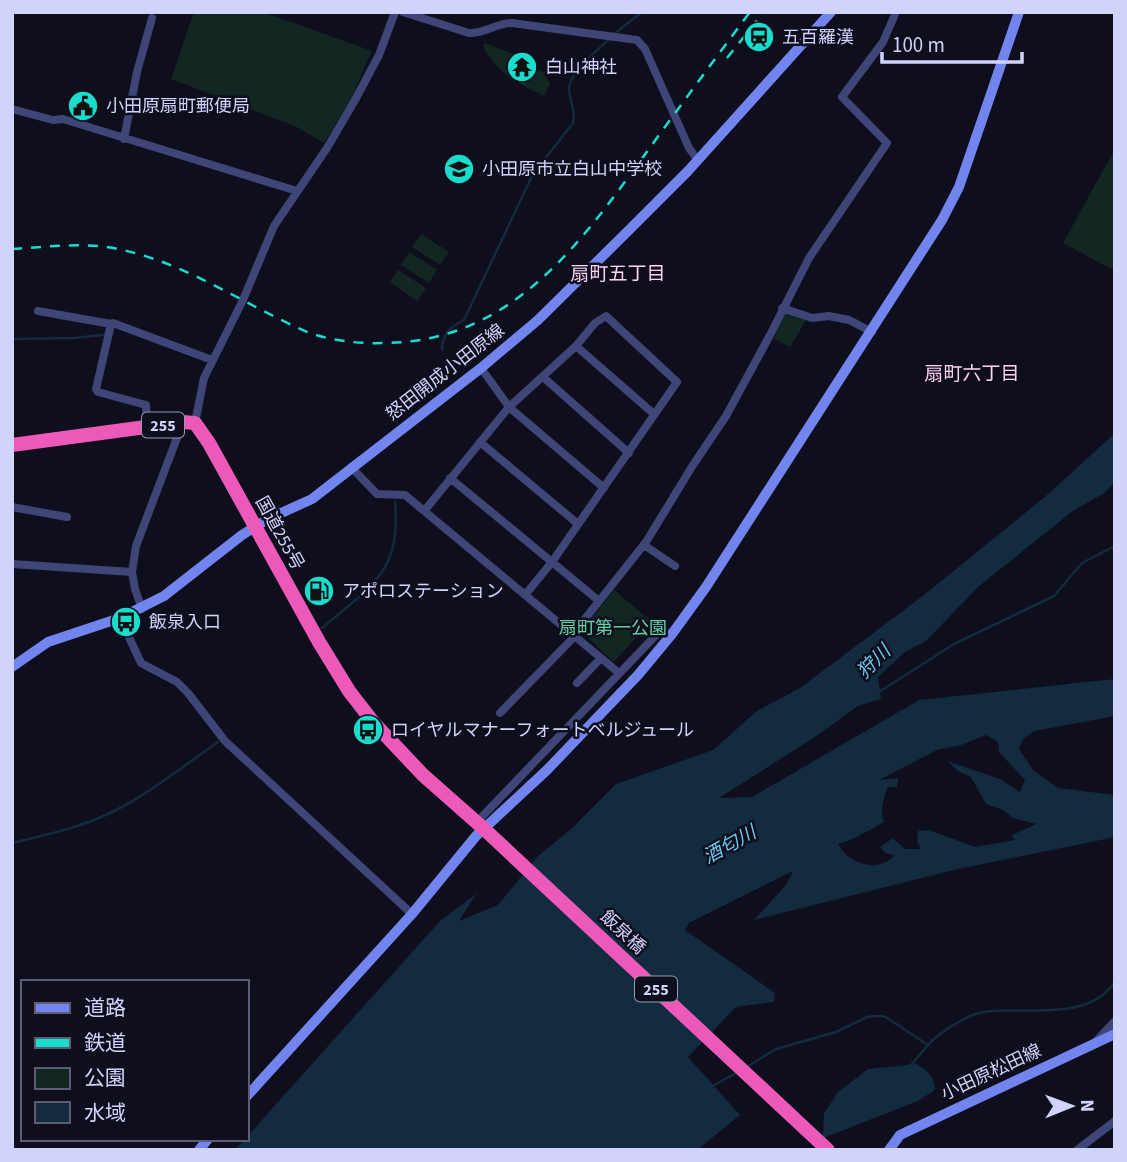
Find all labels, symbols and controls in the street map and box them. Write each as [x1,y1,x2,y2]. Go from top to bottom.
station icon: 五百羅漢 [742,20,776,54]
scale bar [882,21,1022,65]
place label: 五百羅漢 [782,25,854,50]
text: 100 m [892,30,945,60]
temple icon: 白山神社 [505,50,539,84]
place label: 白山神社 [545,55,617,80]
public building icon: 小田原扇町郵便局 [66,89,100,123]
place label: 小田原扇町郵便局 [106,94,250,119]
school or university icon: 小田原市立白山中学校 [442,152,476,186]
place label: 小田原市立白山中学校 [482,157,662,182]
district label: 扇町五丁目 [570,261,666,288]
street label: 怒田開成小田原線 [381,318,510,427]
district label: 扇町六丁目 [924,361,1020,388]
road number: 255 [142,412,184,438]
street label: 国道255号 [249,492,310,575]
fuel station icon: アポロステーション [302,574,336,608]
place label: アポロステーション [342,579,504,604]
bus stop icon: 飯泉入口 [109,605,143,639]
place label: 飯泉入口 [149,610,221,635]
park label: 扇町第一公園 [559,616,667,641]
water label: 狩川 [851,638,898,685]
bus stop icon: ロイヤルマナーフォートベルジュール [351,713,385,747]
place label: ロイヤルマナーフォートベルジュール [391,718,694,743]
water label: 酒匂川 [698,819,763,871]
street label: 飯泉橋 [594,905,651,960]
road number: 255 [635,976,677,1001]
legend [21,980,248,1141]
text: 道路 [84,993,126,1023]
text: 鉄道 [84,1028,126,1058]
street label: 小田原松田線 [937,1038,1045,1107]
text: 公園 [84,1063,126,1093]
north arrow [1036,1071,1106,1141]
text: 水域 [84,1098,126,1128]
text: N [1073,1099,1100,1112]

